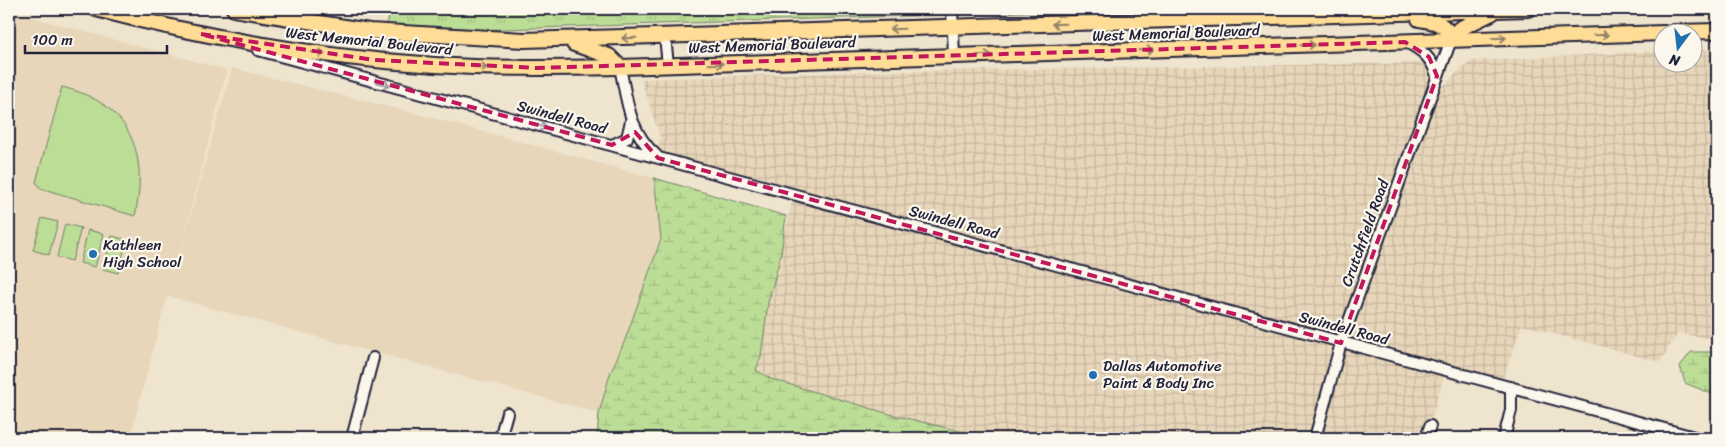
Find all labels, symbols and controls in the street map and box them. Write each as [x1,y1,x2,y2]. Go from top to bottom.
street label: West Memorial Boulevard [1092,17,1261,49]
street label: West Memorial Boulevard [284,19,455,63]
one-way arrow [1051,19,1068,29]
scale bar [25,22,168,54]
north arrow [1654,22,1704,72]
one-way arrow [889,25,905,34]
text: 100 m [32,27,73,53]
street label: West Memorial Boulevard [688,29,857,61]
one-way arrow [1592,30,1608,40]
one-way arrow [621,33,637,43]
one-way arrow [1491,34,1507,43]
one-way arrow [1300,40,1316,50]
one-way arrow [1138,45,1154,55]
text: N [1667,47,1684,74]
one-way arrow [309,48,325,58]
one-way arrow [975,50,991,59]
one-way arrow [708,59,724,68]
one-way arrow [471,62,487,72]
one-way arrow [375,80,391,90]
street label: Swindell Road [514,93,611,142]
one-way arrow [532,122,548,132]
street label: Crutchfield Road [1334,175,1397,290]
street label: Swindell Road [906,198,1003,247]
place label: Kathleen High School [103,232,182,275]
marker: Kathleen High School [87,248,99,260]
street label: Swindell Road [1296,304,1393,353]
place label: Dallas Automotive Paint & Body Inc [1103,353,1222,396]
marker: Dallas Automotive Paint & Body Inc [1087,369,1099,381]

